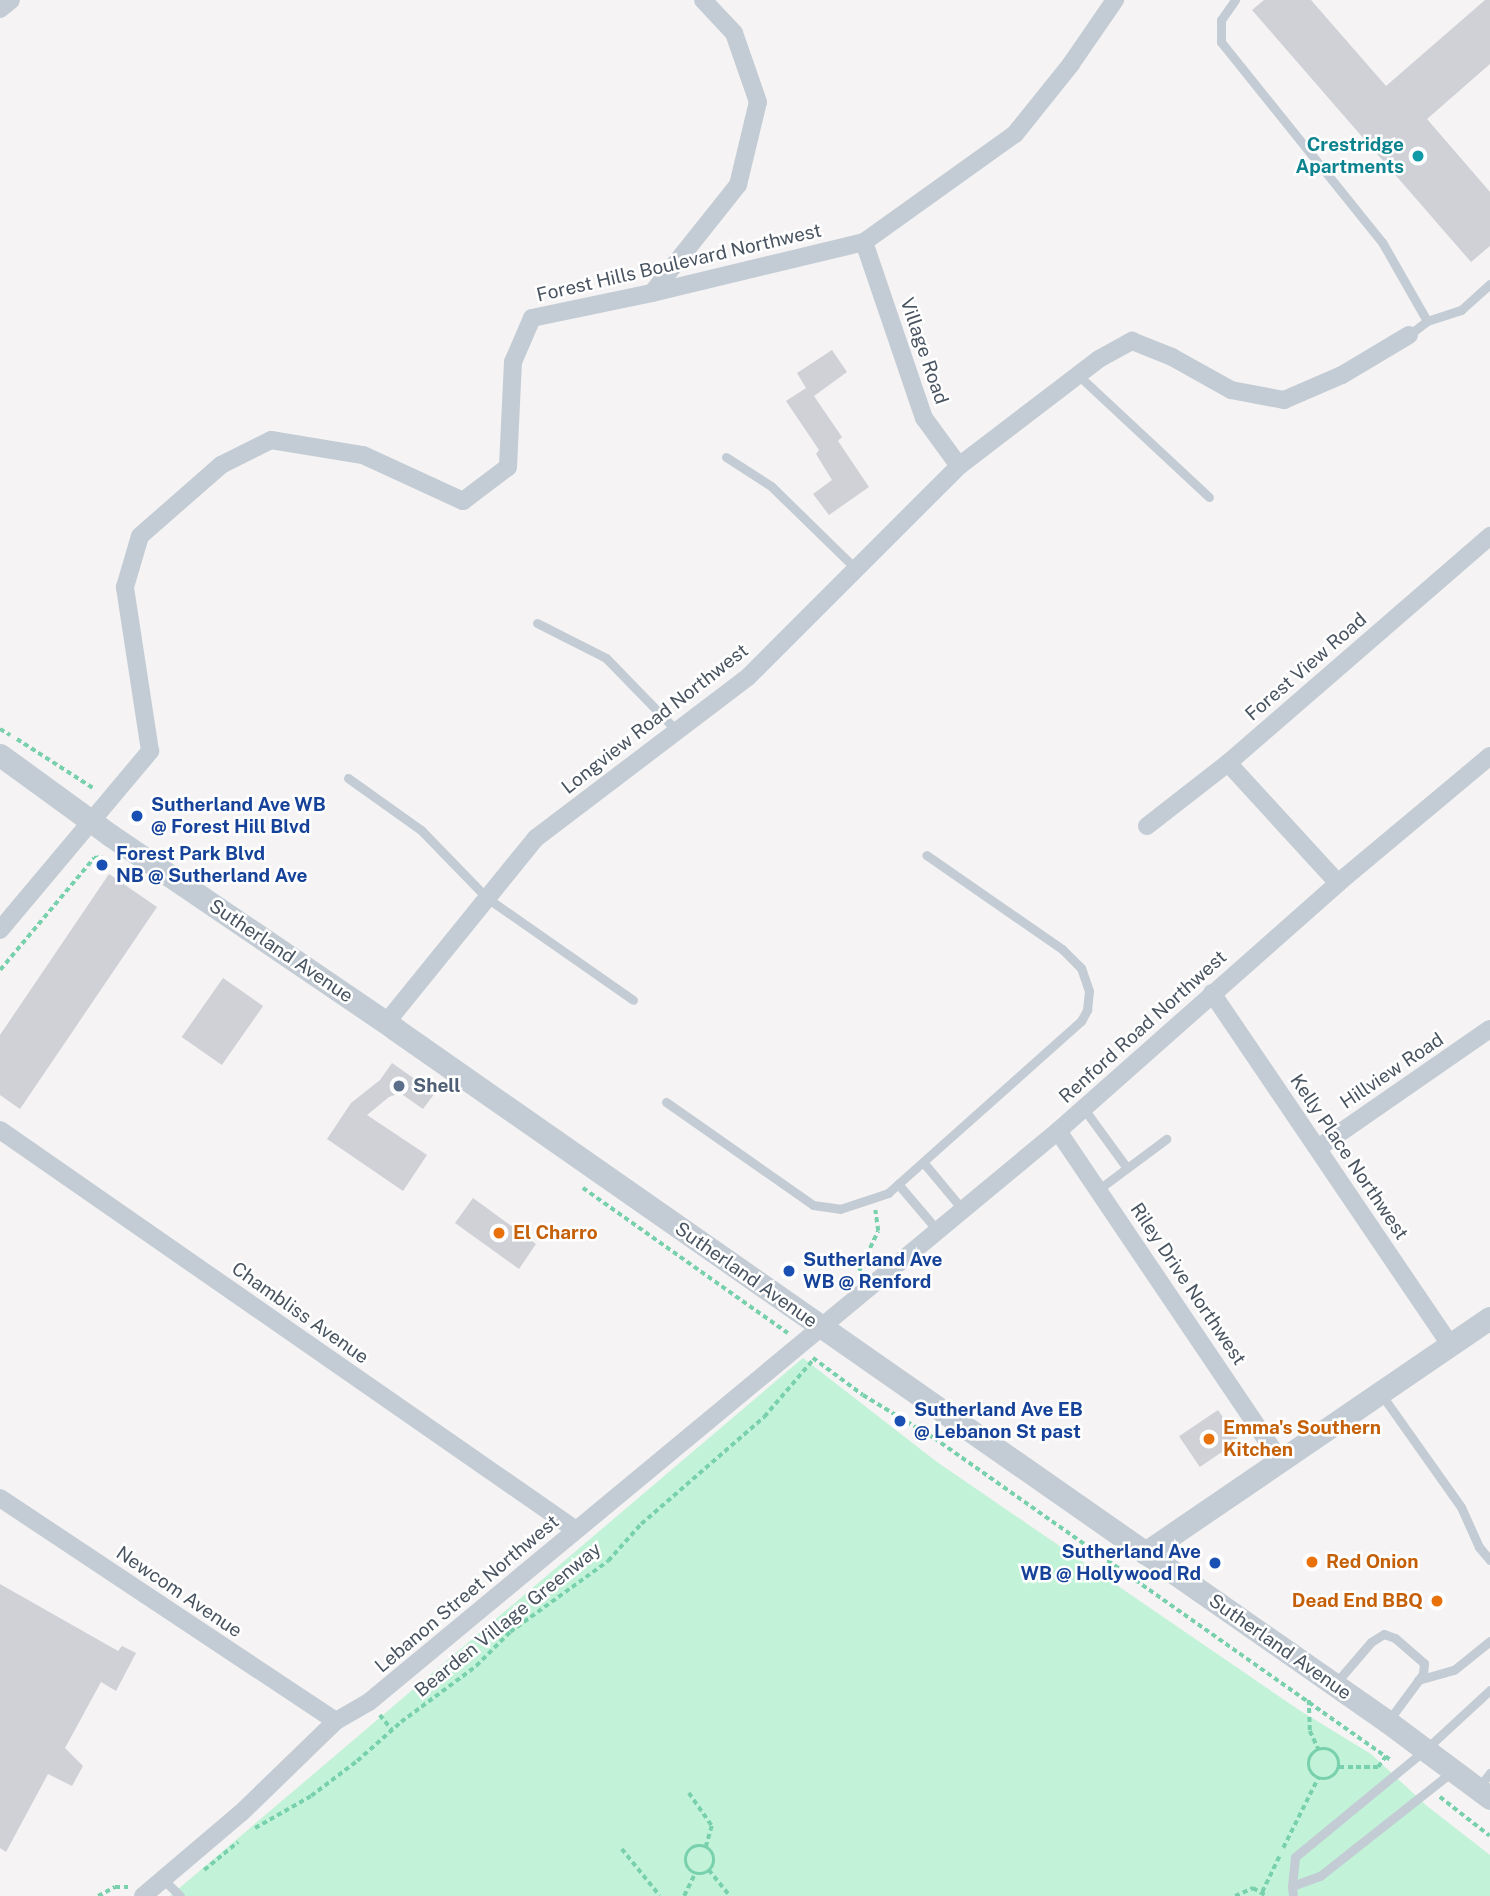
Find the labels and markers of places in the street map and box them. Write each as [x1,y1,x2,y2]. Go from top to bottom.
place label: Crestridge Apartments [1296,134,1404,178]
marker: Crestridge Apartments [1410,148,1426,164]
place label: Sutherland Ave WB @ Forest Hill Blvd [151,794,326,838]
marker: Sutherland Ave WB @ Forest Hill Blvd [129,808,145,824]
place label: Forest Park Blvd NB @ Sutherland Ave [116,843,308,887]
marker: Forest Park Blvd NB @ Sutherland Ave [94,857,110,873]
place label: Shell [413,1075,461,1097]
marker: Shell [391,1078,407,1094]
place label: El Charro [513,1222,598,1244]
marker: El Charro [491,1225,507,1241]
place label: Sutherland Ave WB @ Renford [803,1249,942,1293]
marker: Sutherland Ave WB @ Renford [781,1263,797,1279]
place label: Sutherland Ave EB @ Lebanon St past [914,1399,1083,1443]
marker: Sutherland Ave EB @ Lebanon St past [892,1413,908,1429]
place label: Emma's Southern Kitchen [1223,1417,1381,1461]
marker: Emma's Southern Kitchen [1201,1431,1217,1447]
place label: Sutherland Ave WB @ Hollywood Rd [1020,1541,1201,1585]
place label: Red Onion [1326,1551,1418,1573]
marker: Red Onion [1304,1554,1320,1570]
marker: Sutherland Ave WB @ Hollywood Rd [1207,1555,1223,1571]
place label: Dead End BBQ [1292,1590,1423,1612]
marker: Dead End BBQ [1429,1593,1445,1609]

